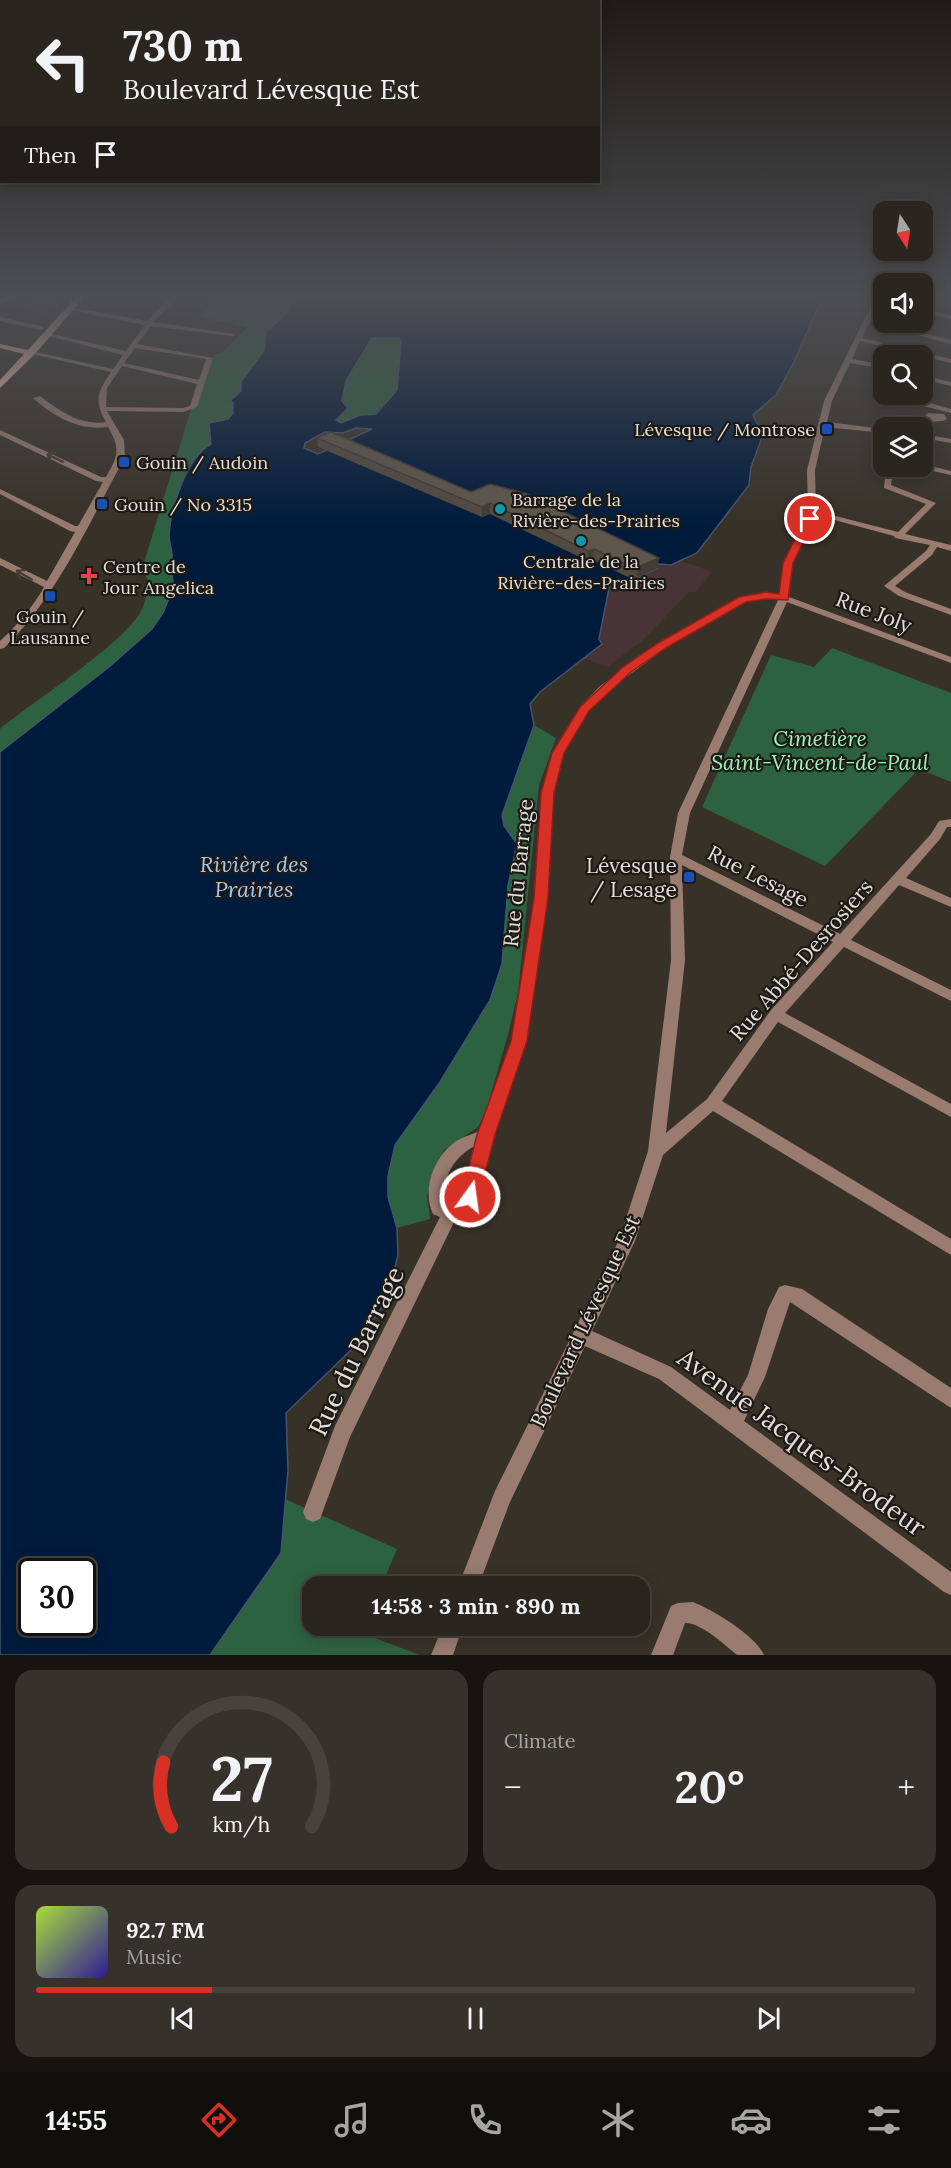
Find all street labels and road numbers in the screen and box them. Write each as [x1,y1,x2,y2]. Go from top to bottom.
street label: Rue Joly [832,585,916,639]
street label: Rue du Barrage [497,798,539,948]
street label: Rue Lesage [703,839,813,913]
street label: Rue Abbé-Desrosiers [723,874,879,1046]
street label: Boulevard Lévesque Est [524,1210,646,1431]
street label: Rue du Barrage [301,1261,411,1441]
street label: Avenue Jacques-Brodeur [671,1340,933,1544]

